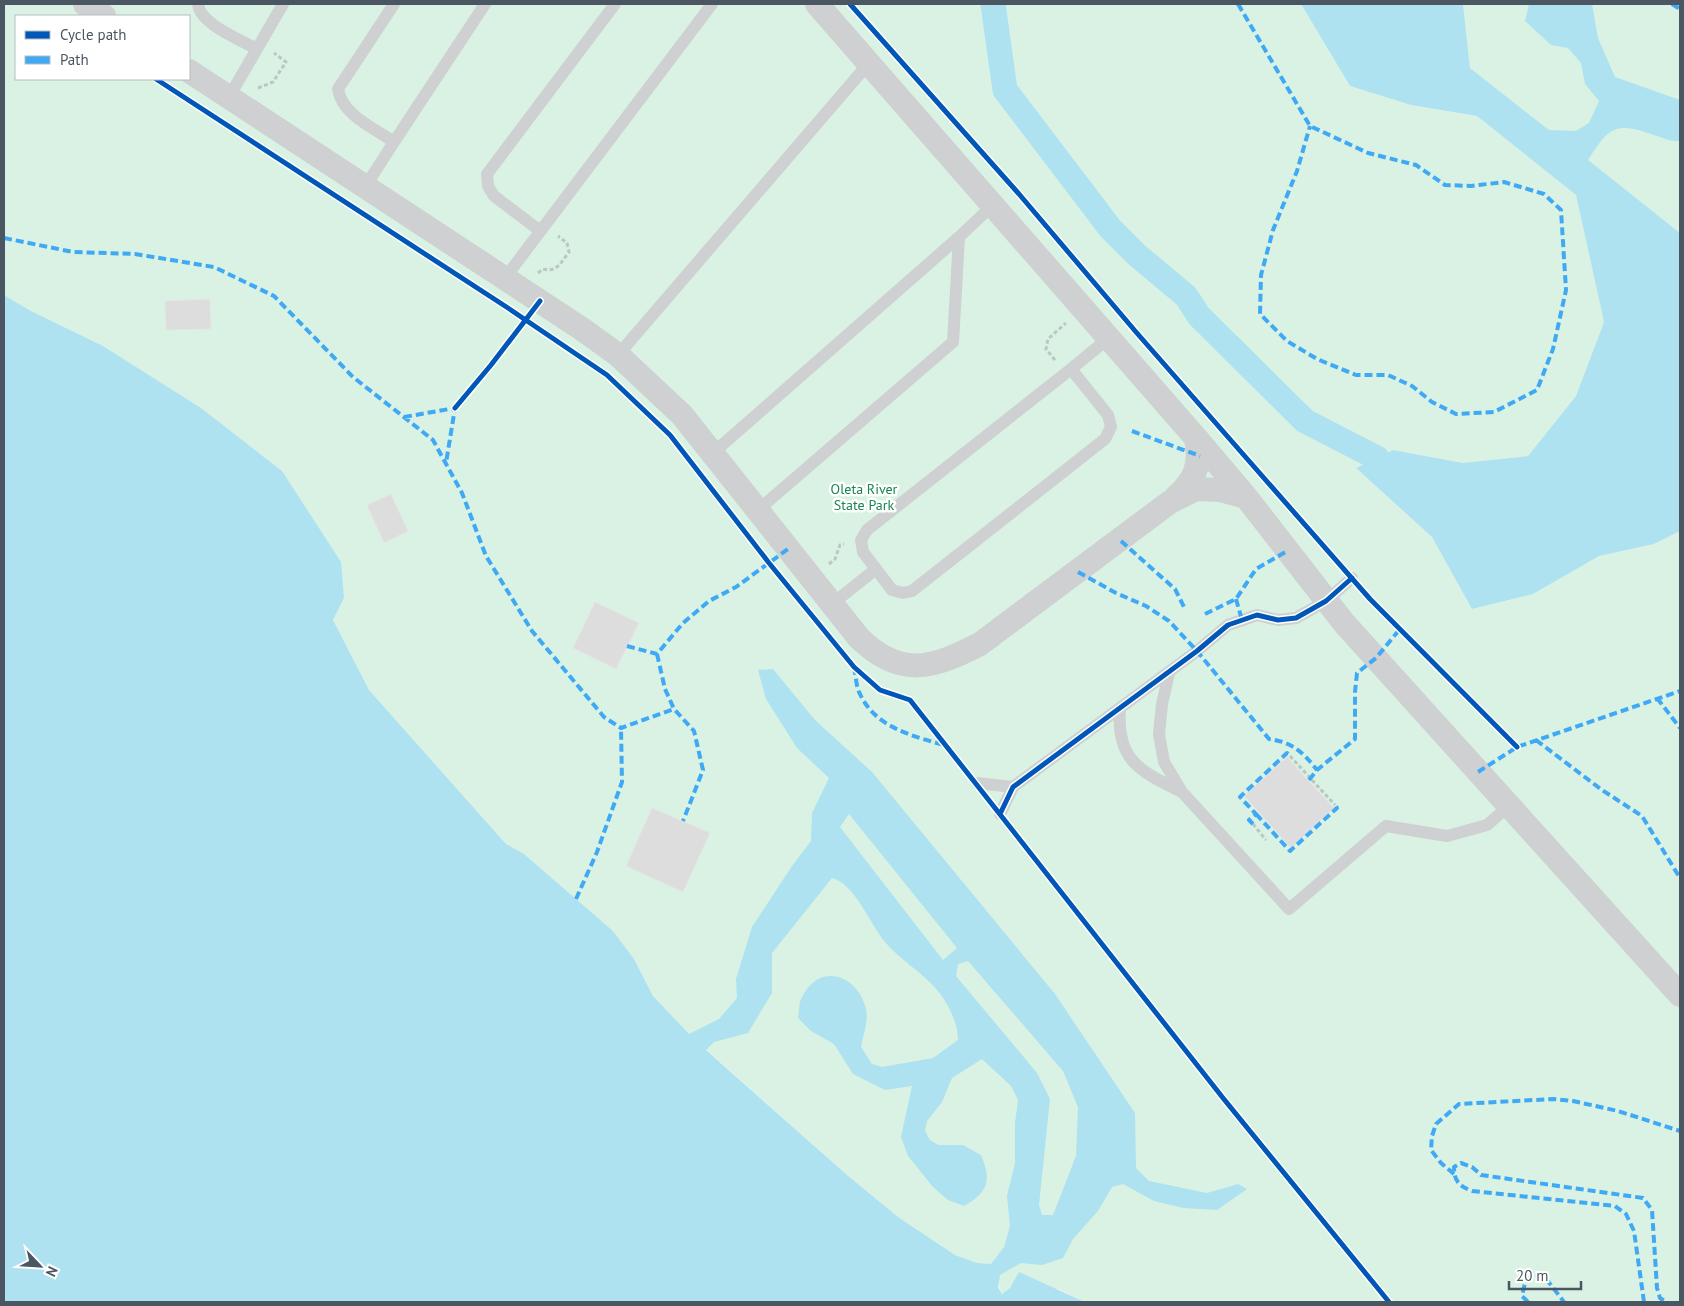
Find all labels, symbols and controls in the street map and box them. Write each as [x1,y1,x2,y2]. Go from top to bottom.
legend [15,15,190,80]
text: Cycle path [60,25,126,44]
text: Path [60,50,89,69]
park label: Oleta River State Park [831,480,898,514]
north arrow [15,1241,65,1291]
scale bar [1509,1258,1582,1290]
text: N [42,1264,62,1279]
text: 20 m [1516,1266,1549,1285]

